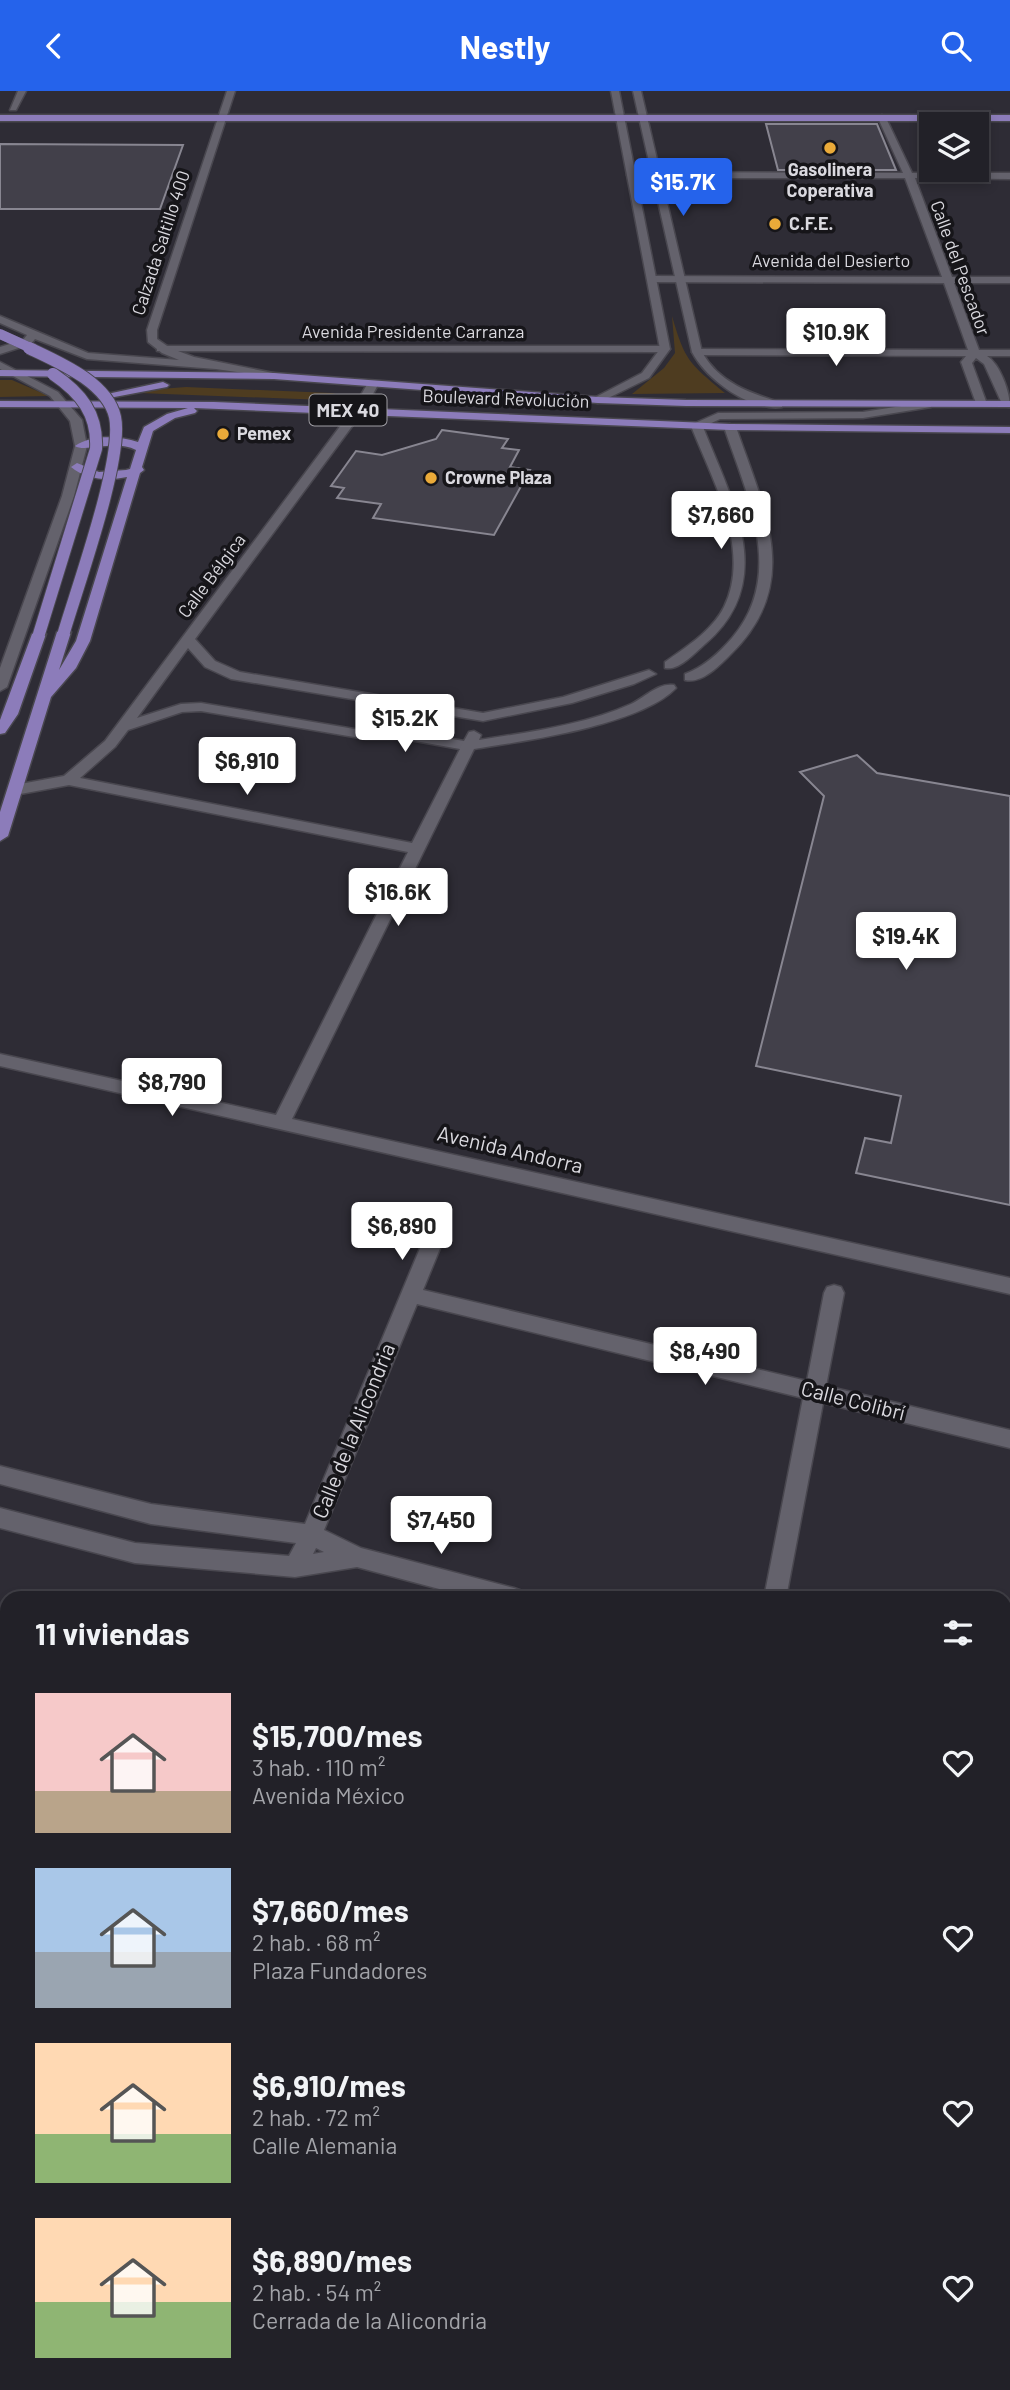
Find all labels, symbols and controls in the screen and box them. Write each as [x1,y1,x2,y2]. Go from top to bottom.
icon: back [35,27,73,65]
text: Nestly [460,27,550,65]
icon: search [937,27,975,65]
map controls [919,112,989,182]
button: layers [919,112,989,182]
marker: Gasolinera Coperativa [822,140,838,156]
place label: Gasolinera Coperativa [787,158,873,201]
pin: $15.7K [626,159,740,218]
text: $15.7K [650,167,716,195]
street label: Calzada Saltillo 400 [126,168,194,318]
street label: Calle del Pescador [926,197,996,338]
place label: C.F.E. [789,212,833,234]
marker: C.F.E. [767,216,783,232]
street label: Avenida del Desierto [752,249,910,271]
pin: $10.9K [779,309,893,368]
text: $10.9K [802,317,870,345]
street label: Avenida Presidente Carranza [302,320,524,342]
street label: Boulevard Revolución [422,384,590,412]
road number: MEX 40 [310,395,386,425]
place label: Pemex [237,422,291,444]
marker: Pemex [215,426,231,442]
place label: Crowne Plaza [445,466,552,488]
marker: Crowne Plaza [423,470,439,486]
pin: $7,660 [664,491,778,551]
text: $7,660 [688,500,754,528]
street label: Calle Bélgica [173,529,250,622]
pin: $15.2K [348,695,462,754]
text: $15.2K [371,703,439,731]
pin: $6,910 [190,737,304,797]
text: $6,910 [215,746,279,774]
pin: $16.6K [341,869,455,928]
text: $16.6K [365,877,431,905]
pin: $19.4K [849,913,963,972]
text: $19.4K [872,921,940,949]
pin: $8,790 [115,1059,229,1118]
text: $8,790 [138,1067,206,1095]
street label: Avenida Andorra [435,1120,586,1177]
pin: $6,890 [345,1203,459,1262]
text: $6,890 [367,1211,437,1239]
pin: $8,490 [648,1327,762,1387]
text: $8,490 [670,1336,740,1364]
street label: Calle de la Alicondria [306,1339,399,1522]
street label: Calle Colibrí [799,1375,908,1425]
pin: $7,450 [384,1497,498,1556]
text: $7,450 [407,1505,475,1533]
icon: filters [939,1614,977,1652]
text: 11 viviendas [35,1615,190,1651]
text: $15,700/mes [252,1717,423,1753]
icon: home [91,1721,175,1805]
icon: heart [939,1744,977,1782]
text: 3 hab. · 110 m² [252,1753,385,1781]
text: Avenida México [252,1781,405,1809]
text: $7,660/mes [252,1892,409,1928]
icon: home [91,1896,175,1980]
icon: heart [939,1919,977,1957]
text: 2 hab. · 68 m² [252,1928,381,1956]
text: Plaza Fundadores [252,1956,427,1984]
text: $6,910/mes [252,2067,406,2103]
icon: home [91,2071,175,2155]
icon: heart [939,2094,977,2132]
text: 2 hab. · 72 m² [252,2103,380,2131]
text: Calle Alemania [252,2131,397,2159]
text: $6,890/mes [252,2242,412,2278]
icon: home [91,2246,175,2330]
icon: heart [939,2269,977,2307]
text: 2 hab. · 54 m² [252,2278,381,2306]
text: Cerrada de la Alicondria [252,2306,487,2334]

